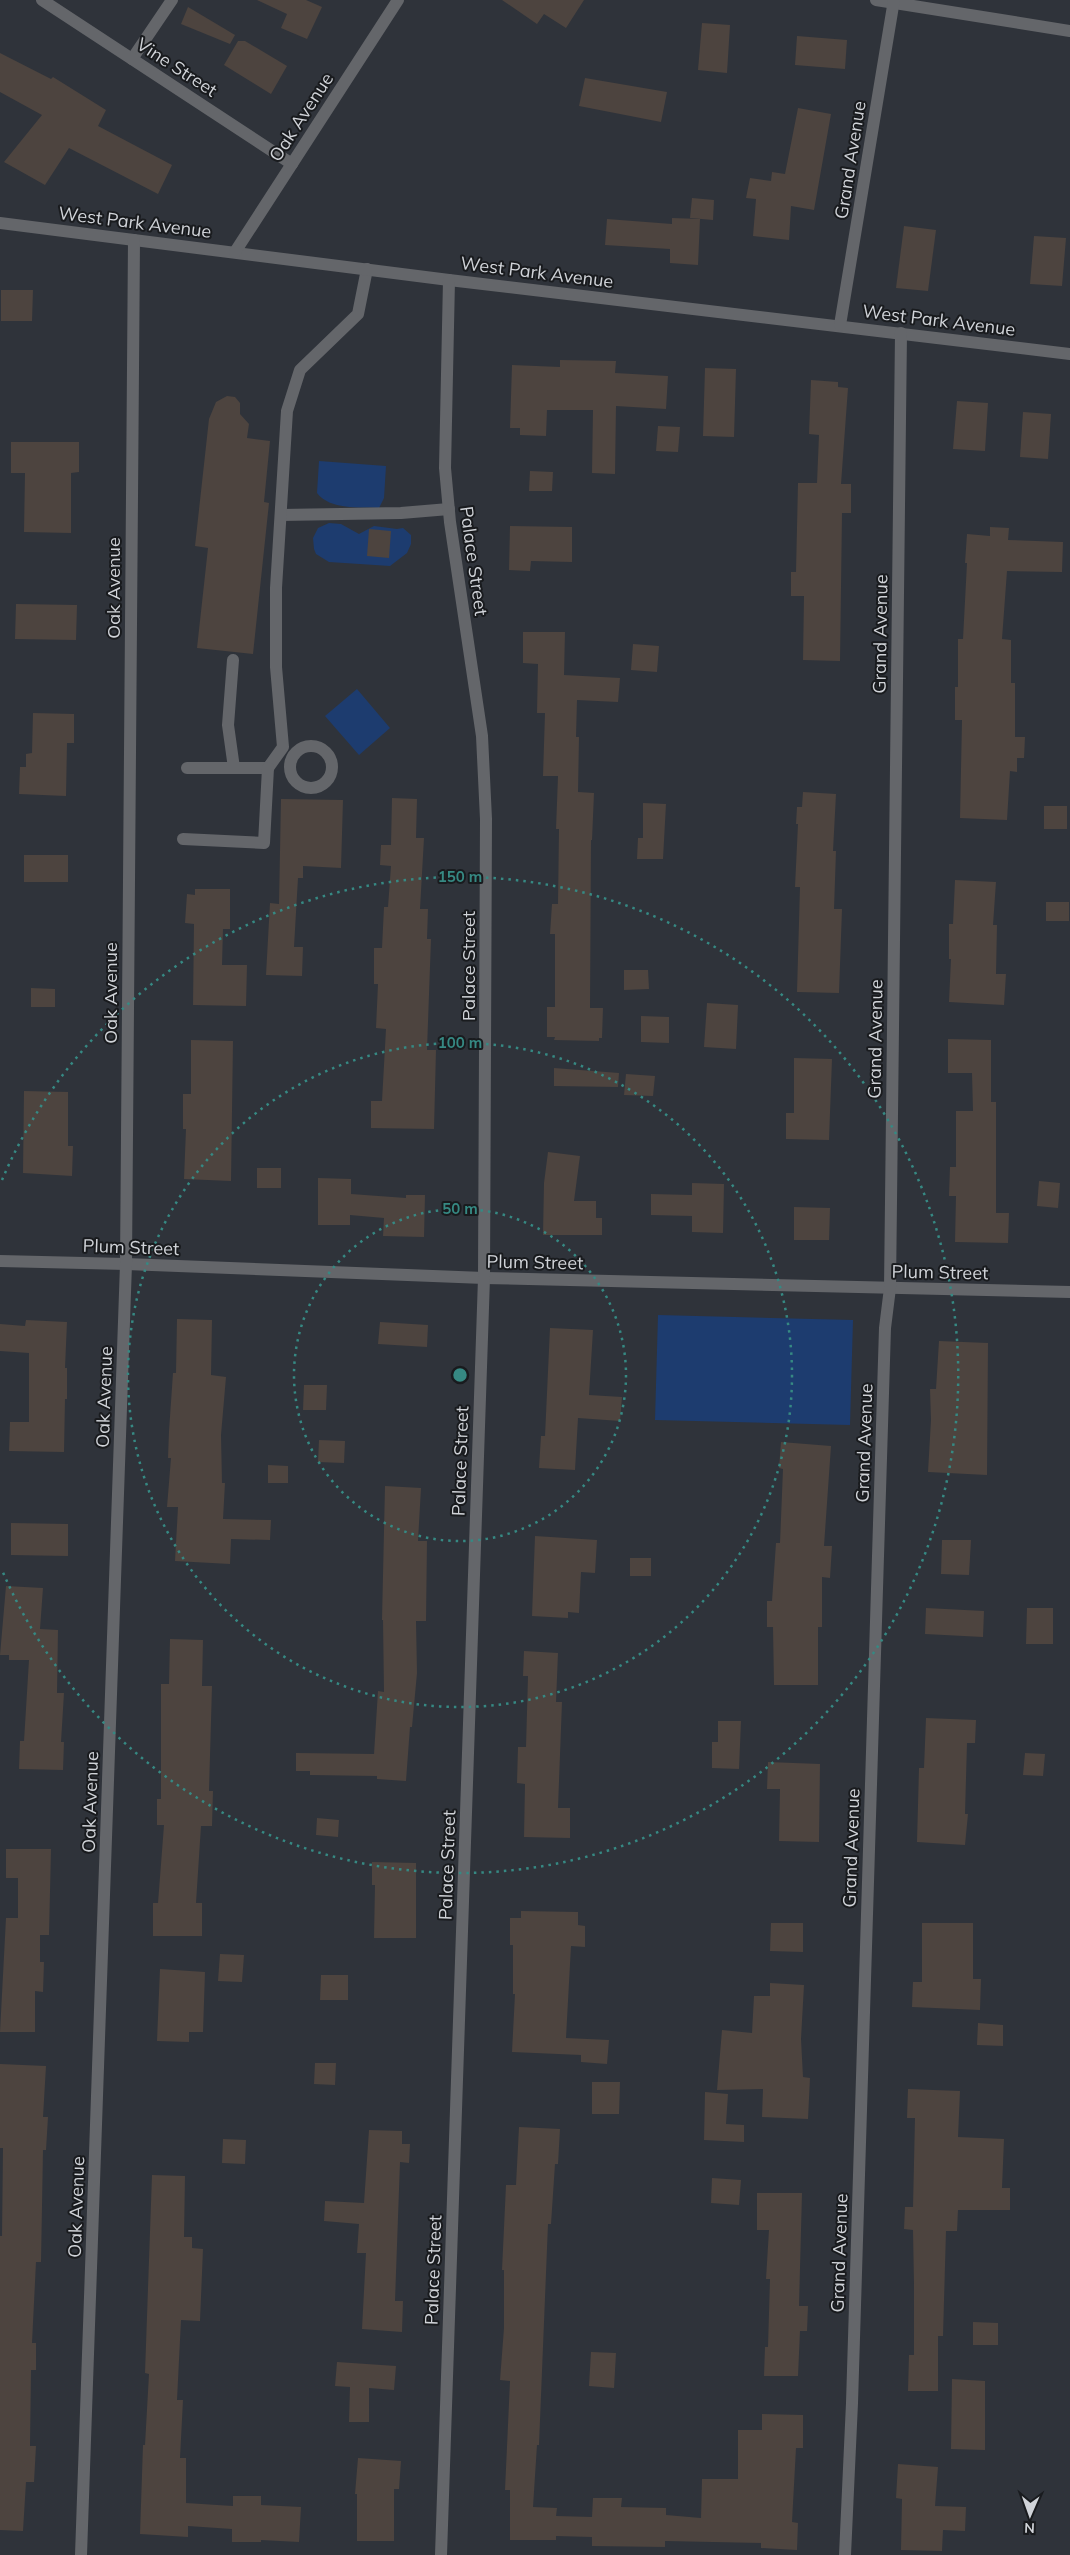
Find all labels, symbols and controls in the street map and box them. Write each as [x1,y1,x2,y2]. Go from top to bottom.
street label: Vine Street [132,32,222,102]
street label: Oak Avenue [264,68,338,166]
street label: Grand Avenue [829,99,871,221]
street label: West Park Avenue [57,201,213,243]
street label: West Park Avenue [459,251,615,293]
street label: West Park Avenue [861,299,1017,341]
street label: Palace Street [455,505,493,617]
street label: Oak Avenue [102,537,125,639]
street label: Grand Avenue [867,574,893,694]
text: 150 m [438,867,482,886]
street label: Palace Street [457,911,480,1021]
street label: Oak Avenue [99,942,122,1044]
street label: Grand Avenue [862,979,888,1099]
text: 100 m [438,1033,482,1052]
text: 50 m [442,1199,478,1218]
street label: Plum Street [82,1234,180,1260]
street label: Plum Street [486,1250,584,1274]
street label: Plum Street [891,1260,989,1284]
street label: Oak Avenue [91,1346,117,1448]
centre of rings [451,1366,469,1384]
street label: Grand Avenue [850,1383,878,1503]
street label: Palace Street [447,1406,473,1516]
street label: Oak Avenue [77,1751,103,1853]
street label: Grand Avenue [837,1788,865,1908]
street label: Palace Street [434,1810,460,1920]
street label: Oak Avenue [63,2156,89,2258]
street label: Grand Avenue [825,2193,853,2313]
street label: Palace Street [420,2215,446,2325]
north arrow [1005,2490,1055,2540]
text: N [1024,2519,1035,2537]

